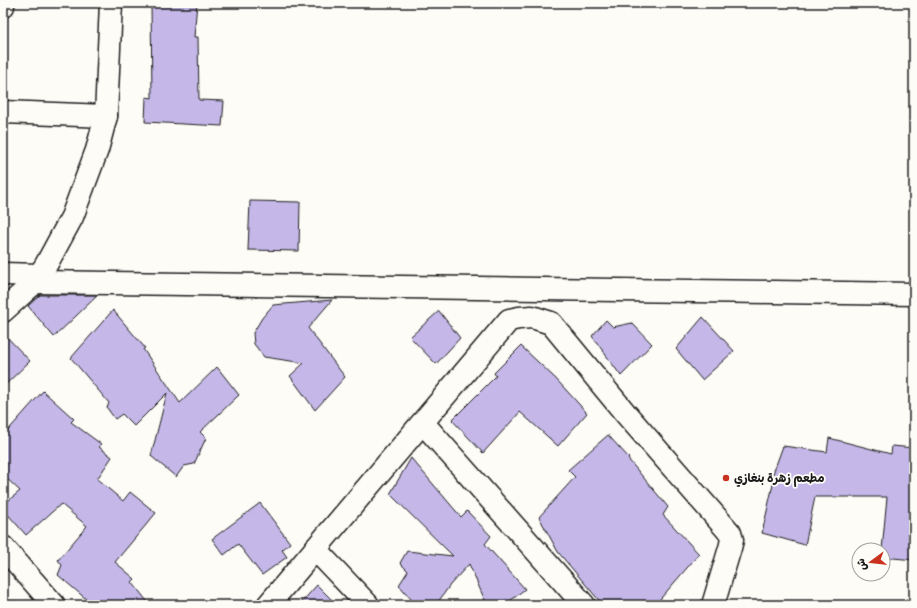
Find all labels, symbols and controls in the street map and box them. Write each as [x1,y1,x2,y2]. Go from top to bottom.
place label: مطعم زهرة بنغازي [734,471,825,487]
marker: مطعم زهرة بنغازي [721,473,731,483]
north arrow [851,542,891,582]
text: ش [854,557,870,572]

